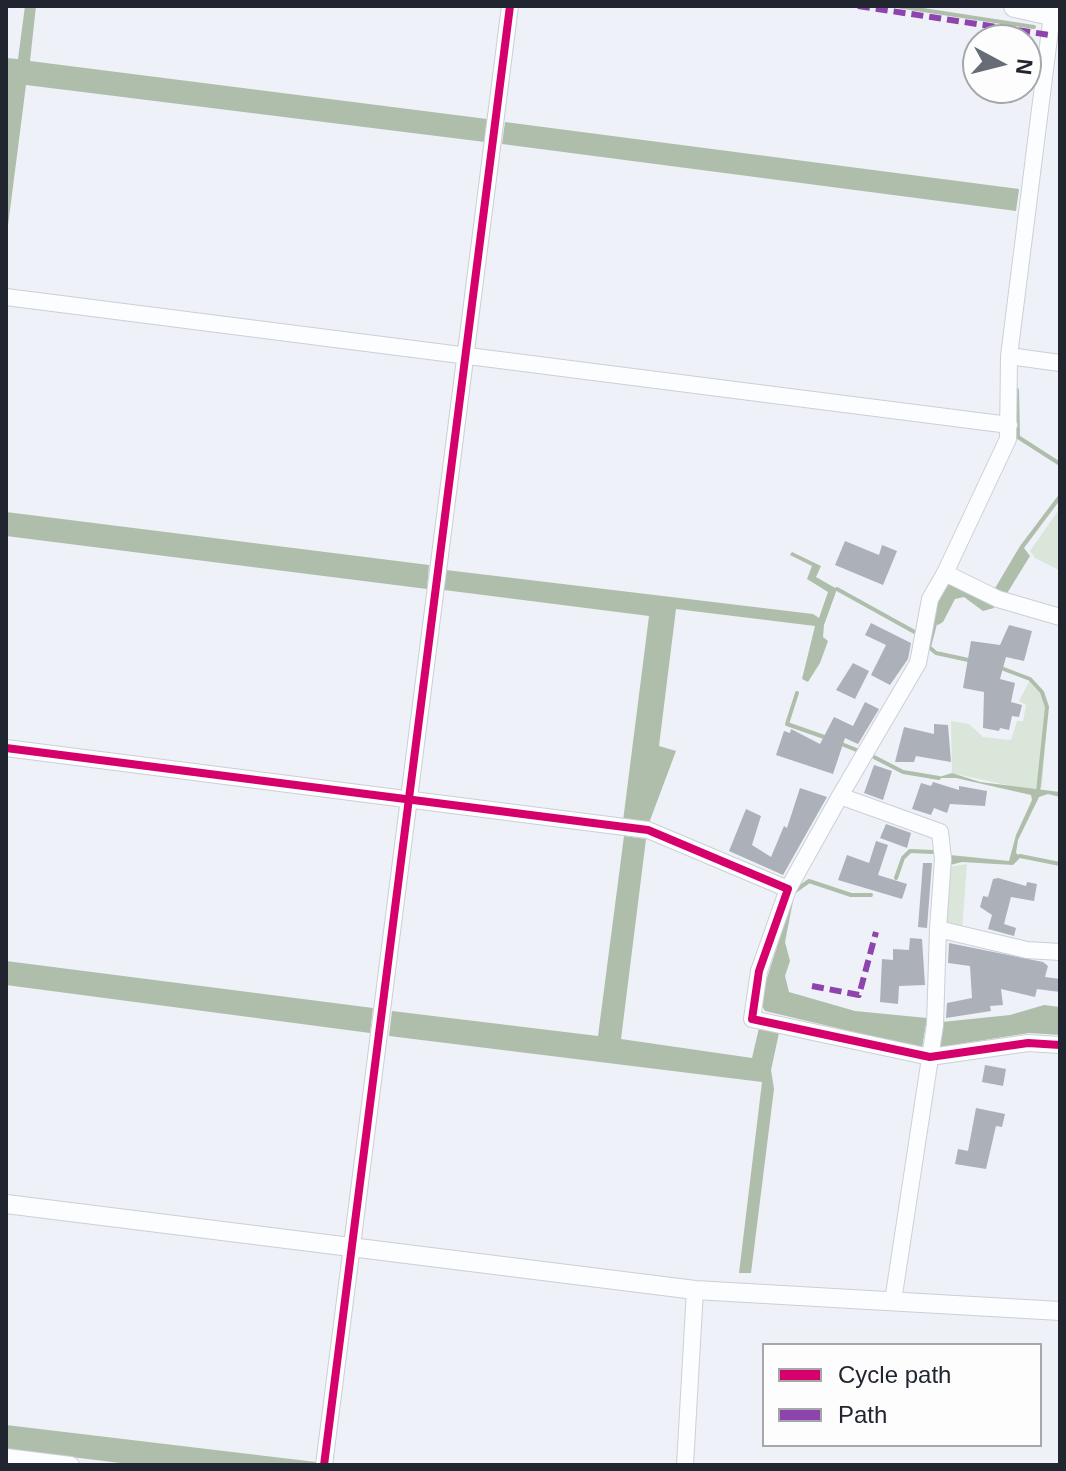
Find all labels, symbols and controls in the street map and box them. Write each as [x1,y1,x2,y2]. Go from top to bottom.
north arrow [962,24,1042,104]
text: N [1011,57,1038,76]
legend [762,1343,1042,1447]
text: Cycle path [838,1361,951,1388]
text: Path [838,1401,887,1428]

